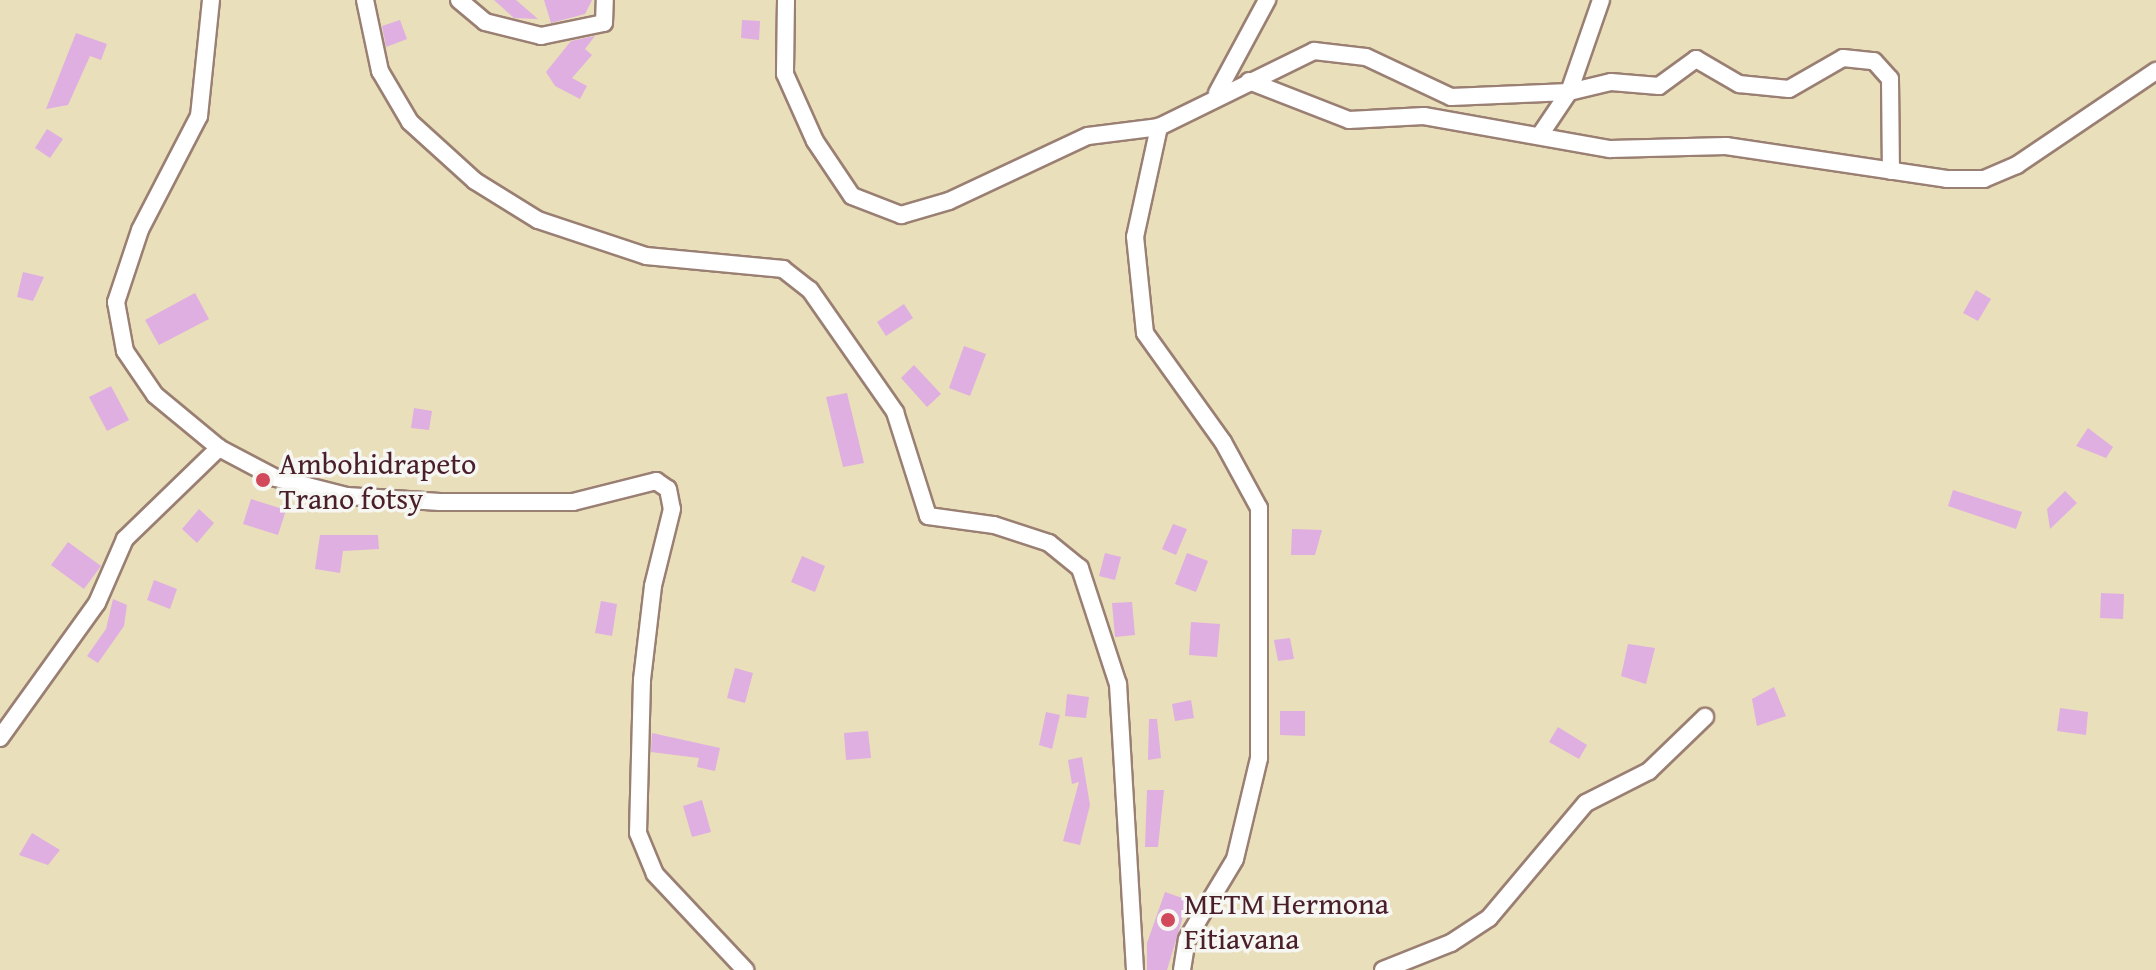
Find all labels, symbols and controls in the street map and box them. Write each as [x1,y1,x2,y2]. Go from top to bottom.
place label: Ambohidrapeto Trano fotsy [279,445,476,516]
marker: Ambohidrapeto Trano fotsy [254,471,272,489]
place label: METM Hermona Fitiavana [1184,885,1389,956]
marker: METM Hermona Fitiavana [1159,911,1177,929]

